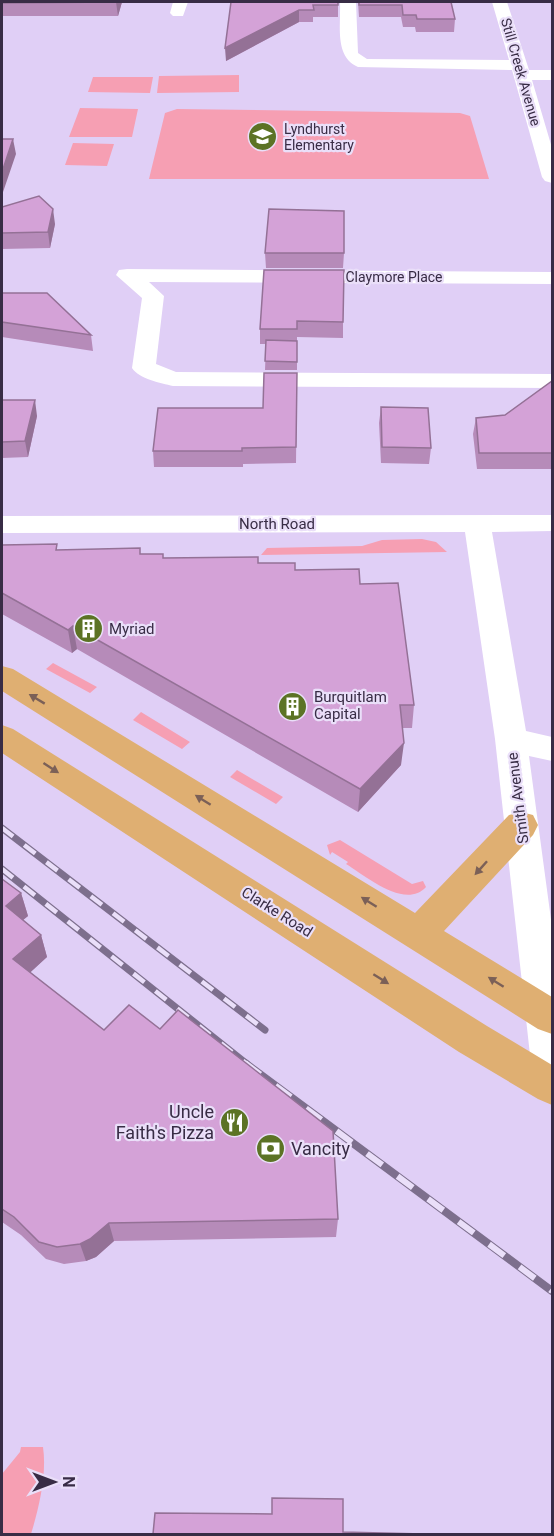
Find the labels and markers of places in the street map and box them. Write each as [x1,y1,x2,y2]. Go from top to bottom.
school or university icon: Lyndhurst Elementary [247,121,279,153]
place label: Lyndhurst Elementary [284,121,354,153]
building icon: Myriad [72,613,104,645]
place label: Myriad [109,620,155,638]
place label: Burquitlam Capital [314,688,387,723]
building icon: Burquitlam Capital [277,690,309,722]
place label: Uncle Faith's Pizza [116,1101,214,1143]
restaurant icon: Uncle Faith's Pizza [219,1106,251,1138]
bank icon: Vancity [254,1133,286,1165]
place label: Vancity [291,1138,350,1159]

